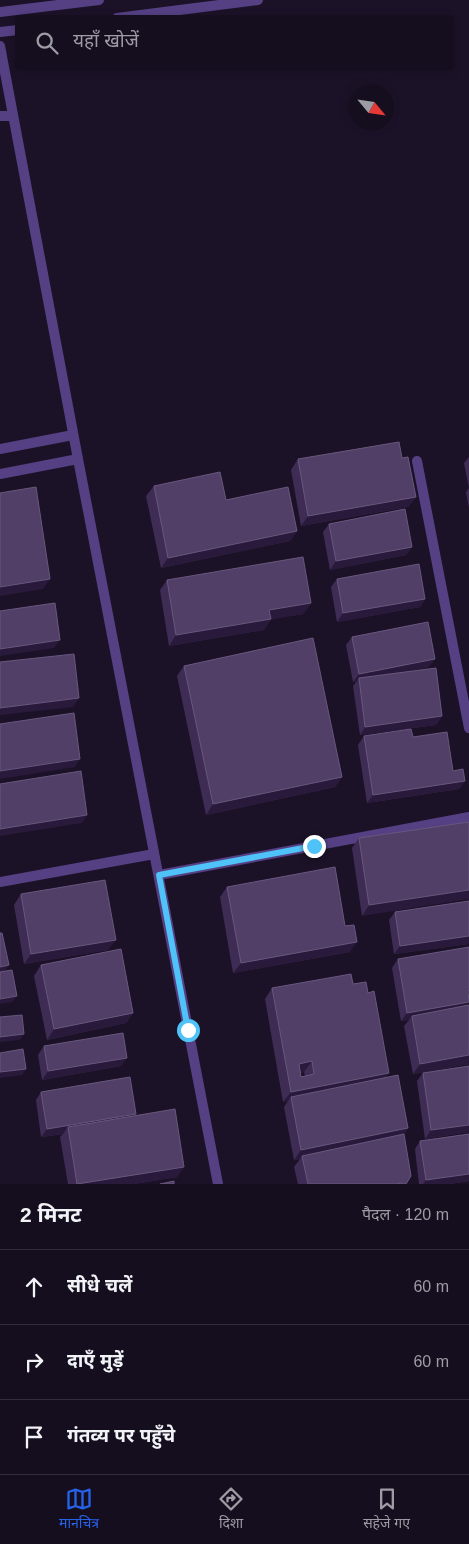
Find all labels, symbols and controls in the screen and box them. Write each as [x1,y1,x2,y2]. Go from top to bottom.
search box [15,15,454,70]
icon: search [33,29,61,57]
text: यहाँ खोजें [73,30,139,51]
north arrow [349,85,394,130]
route end [303,835,326,858]
route start [177,1019,200,1042]
text: 2 मिनट [20,1203,82,1226]
text: पैदल · 120 m [362,1206,449,1223]
icon: ahead [20,1273,48,1301]
text: सीधे चलें [67,1275,132,1296]
text: 60 m [413,1278,449,1295]
icon: right [20,1348,48,1376]
text: दाएँ मुड़ें [67,1350,123,1371]
text: 60 m [413,1353,449,1370]
icon: arrive [20,1423,48,1451]
text: गंतव्य पर पहुँचे [67,1425,175,1446]
tab: मानचित्र [59,1485,99,1534]
tab: दिशा [217,1485,245,1534]
tab: सहेजे गए [363,1485,410,1534]

